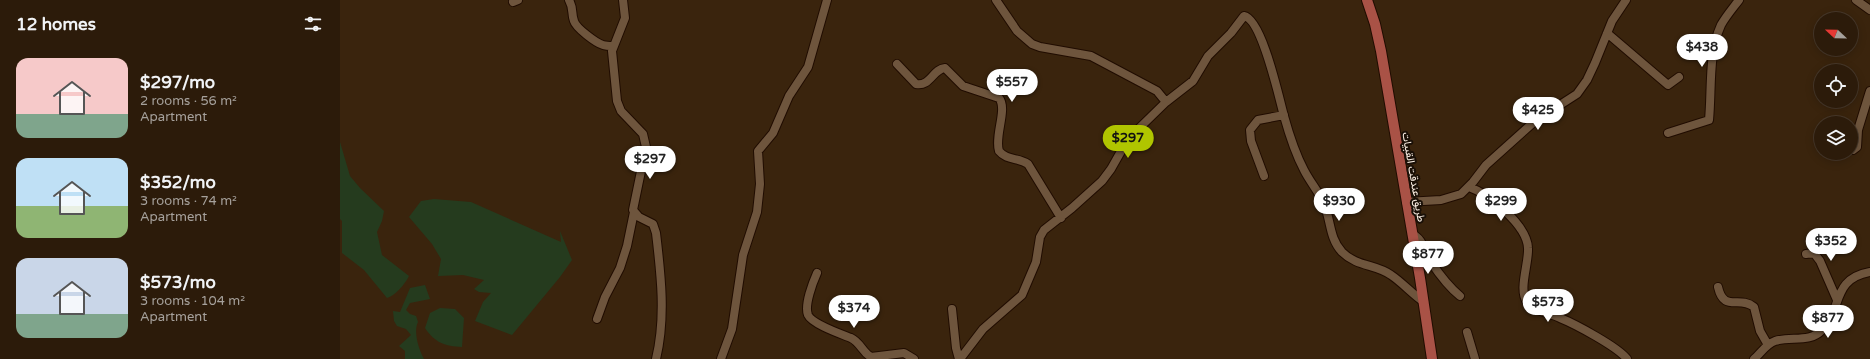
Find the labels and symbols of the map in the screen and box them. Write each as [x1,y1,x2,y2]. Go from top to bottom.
north arrow [1814,12,1858,56]
pin: $438 [1678,34,1726,68]
pin: $557 [988,69,1036,103]
pin: $425 [1514,97,1562,131]
pin: $297 [1104,125,1152,159]
street label: طريق عندقت القبيات [1399,131,1428,223]
pin: $297 [626,146,674,180]
pin: $930 [1315,188,1363,222]
pin: $299 [1477,188,1525,222]
pin: $352 [1807,228,1855,262]
pin: $877 [1404,241,1452,275]
pin: $573 [1524,289,1572,323]
pin: $374 [830,295,878,329]
pin: $877 [1804,305,1852,339]

